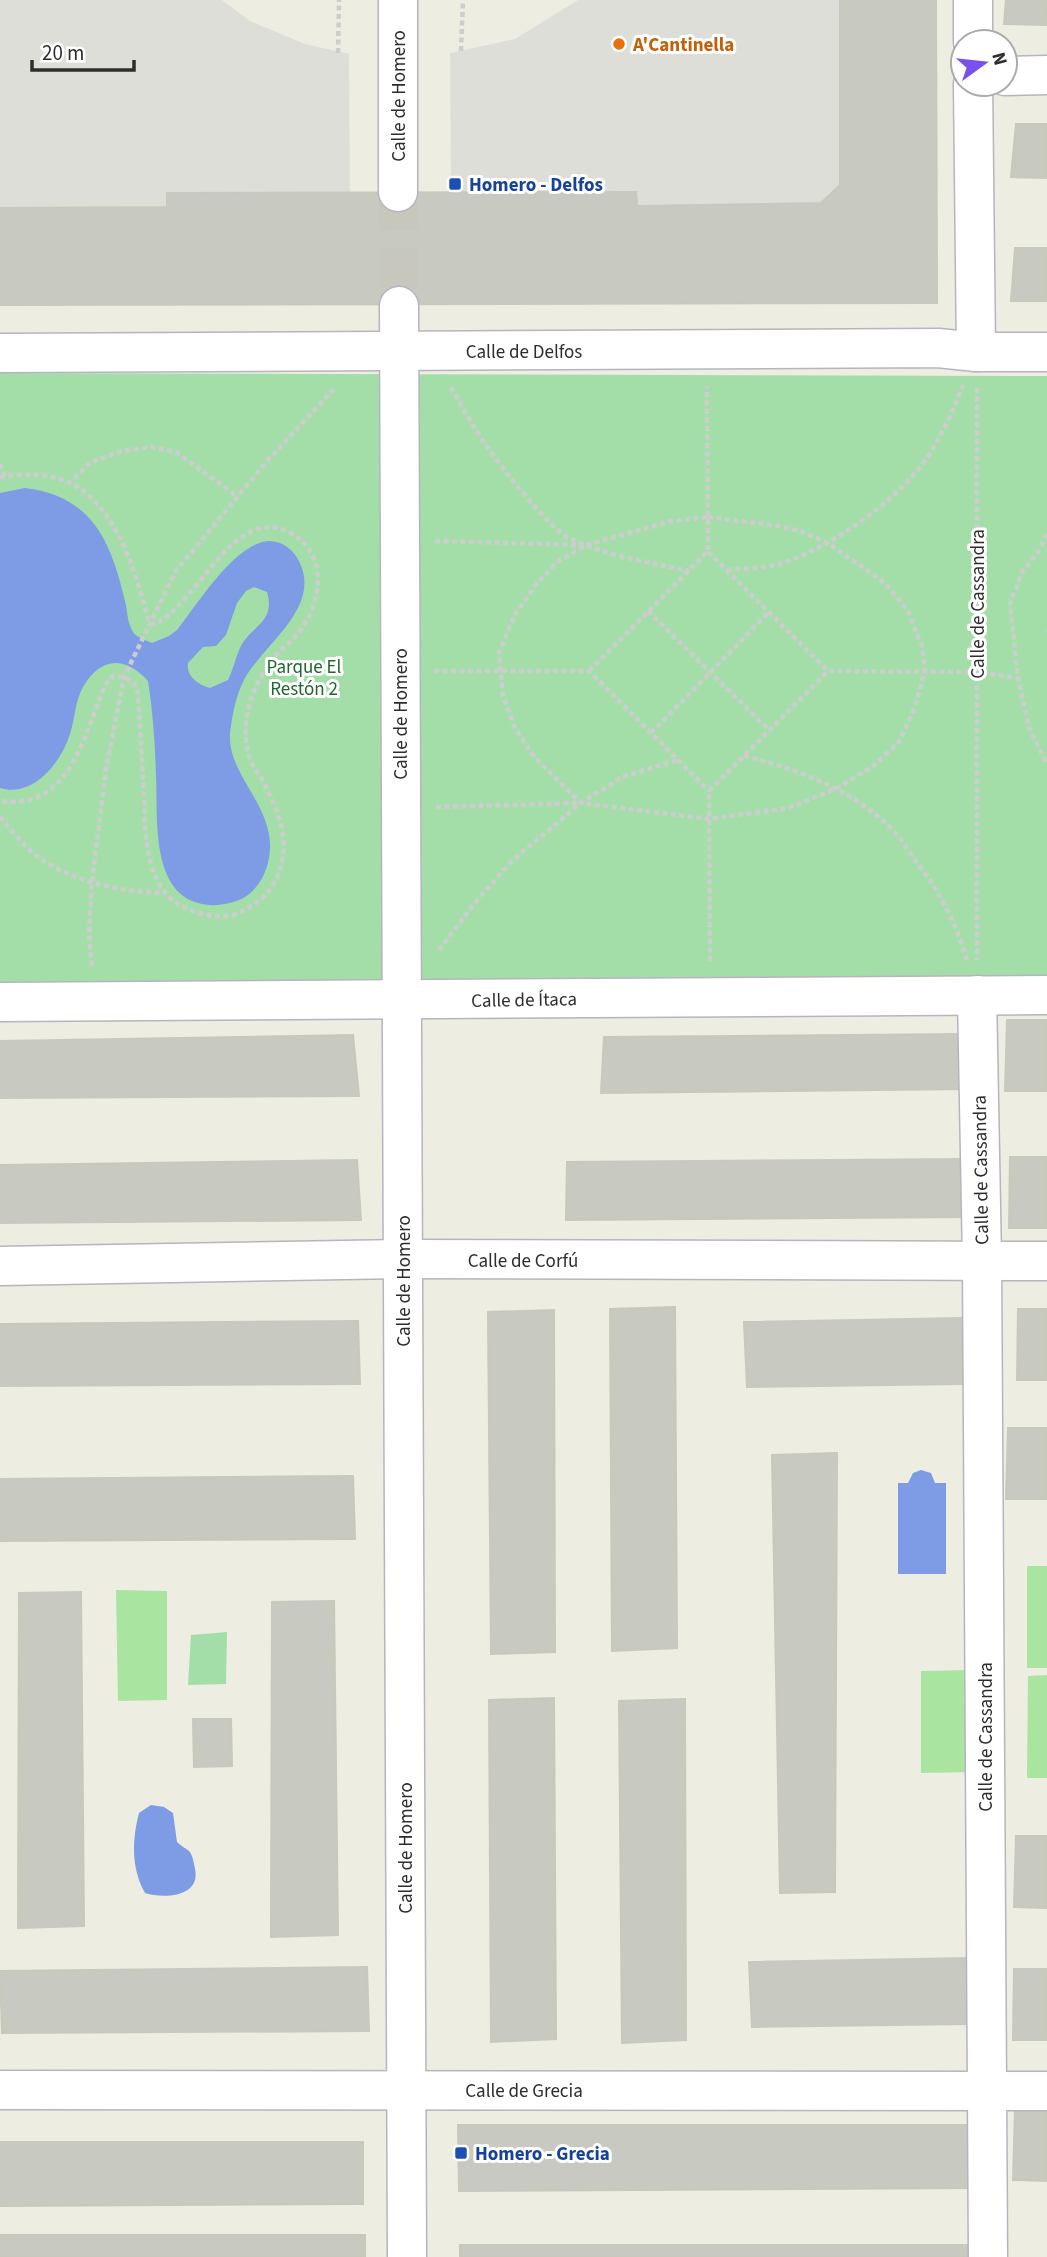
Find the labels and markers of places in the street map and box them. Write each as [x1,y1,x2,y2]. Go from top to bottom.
place label: A'Cantinella [632,32,734,59]
marker: A'Cantinella [611,36,627,52]
place label: Homero - Delfos [469,172,603,199]
marker: Homero - Delfos [447,176,463,192]
place label: Homero - Grecia [475,2141,610,2168]
marker: Homero - Grecia [453,2145,469,2161]

